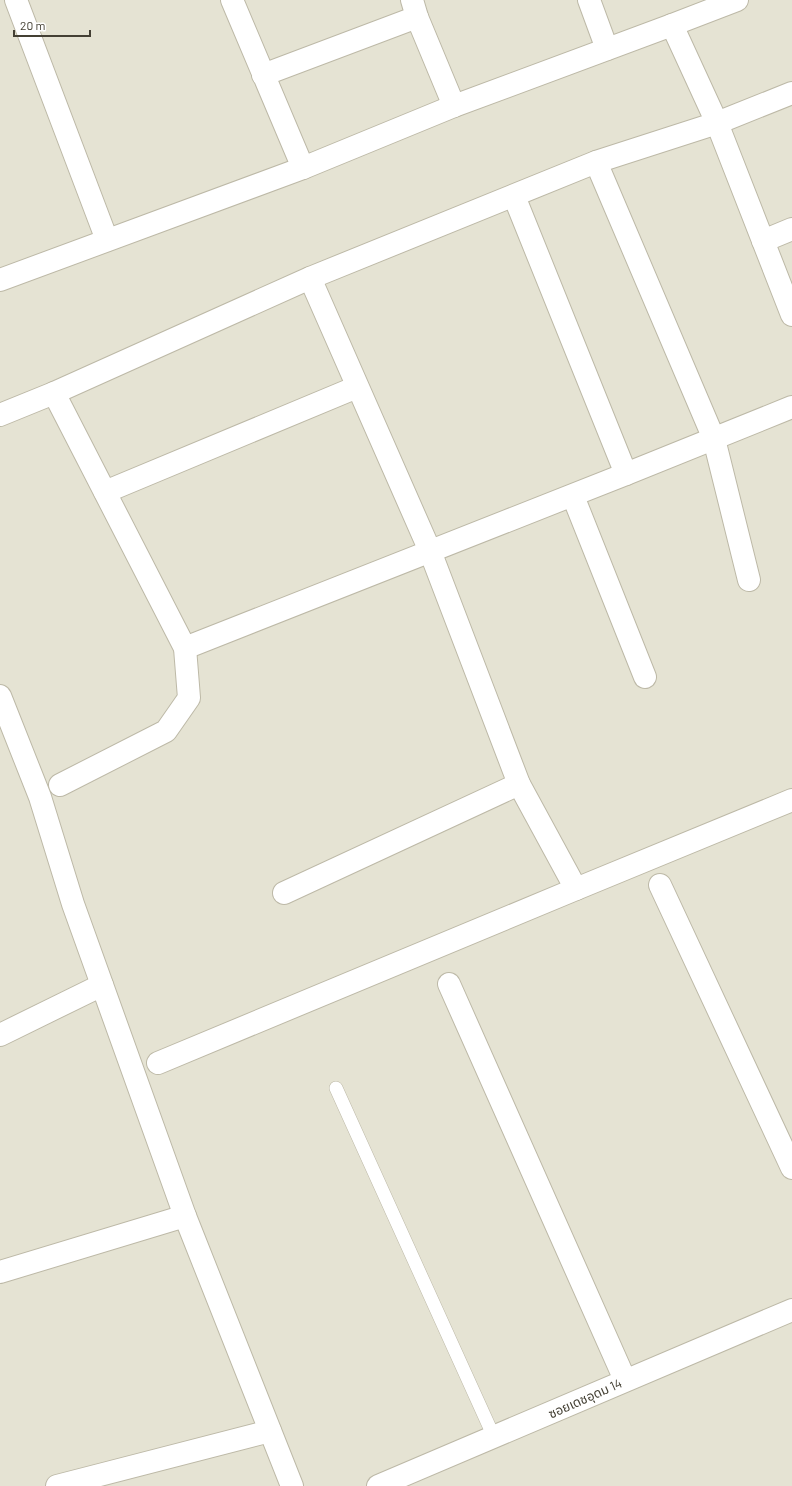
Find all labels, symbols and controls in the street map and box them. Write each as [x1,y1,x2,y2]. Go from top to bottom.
scale bar [14,12,90,38]
text: 20 m [20,18,46,32]
street label: ซอยเดชอุดม 14 [546,1375,624,1421]

